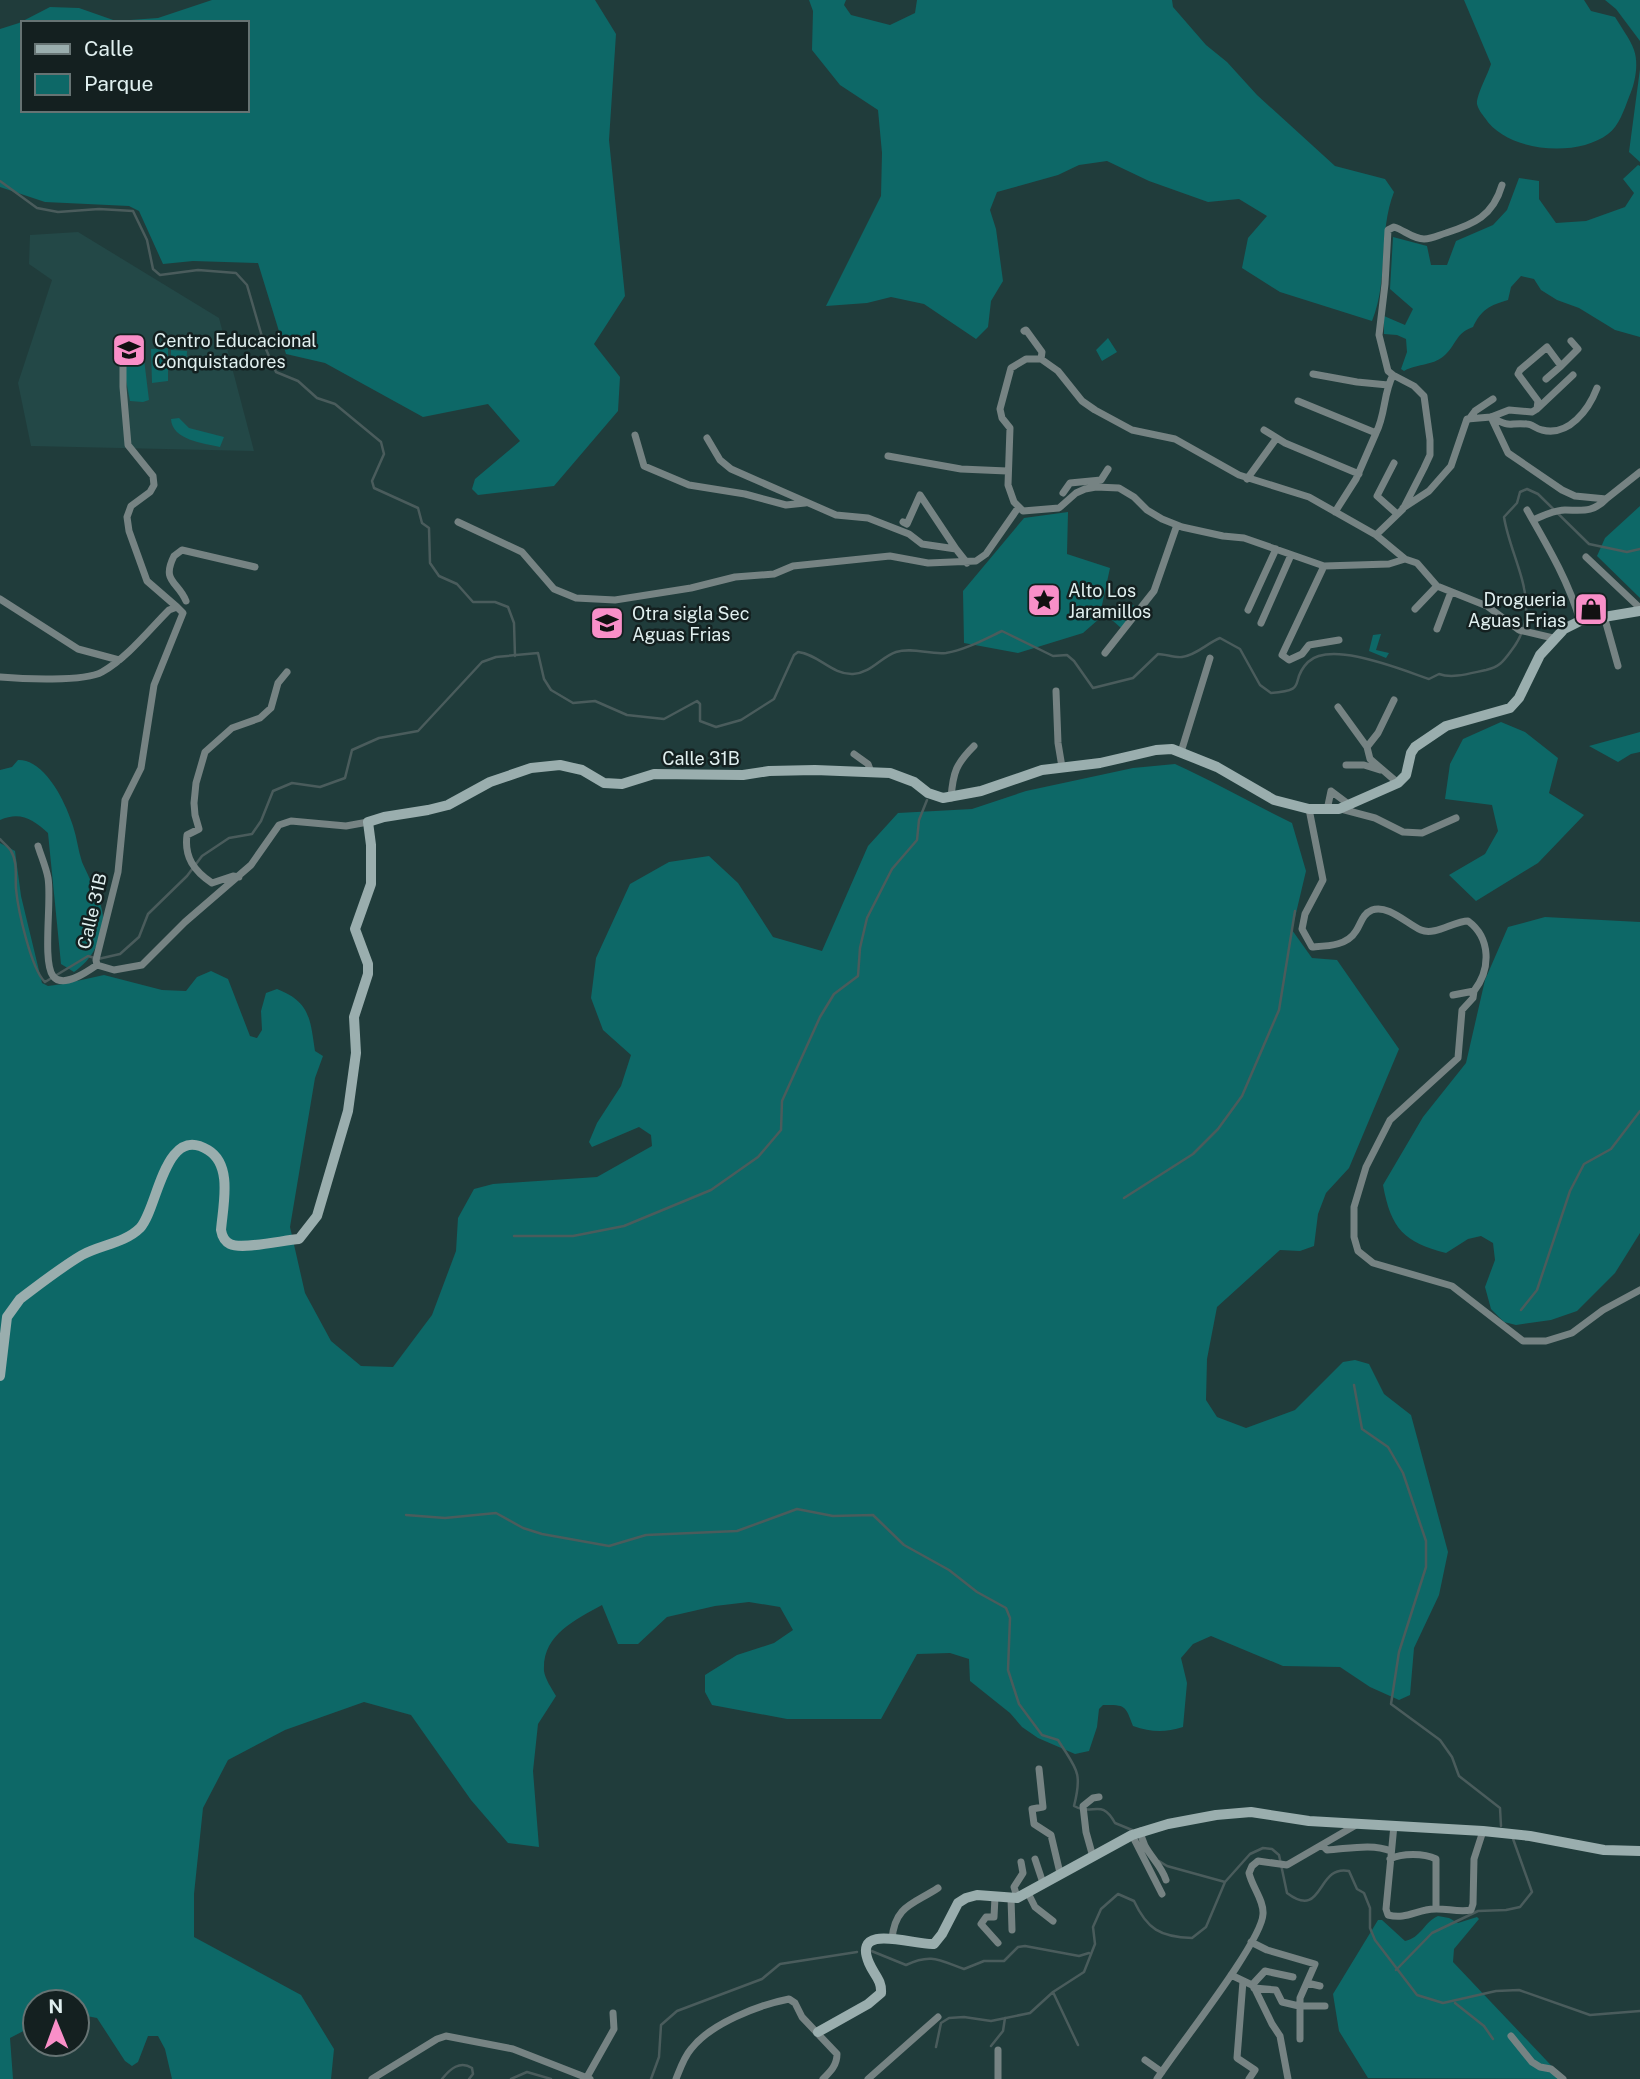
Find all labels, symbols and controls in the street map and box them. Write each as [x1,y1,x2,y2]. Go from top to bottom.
legend [21,21,248,112]
text: Calle [84,36,134,61]
text: Parque [84,71,153,96]
place label: Centro Educacional Conquistadores [154,330,317,372]
school or university icon: Centro Educacional Conquistadores [110,331,148,369]
place label: Alto Los Jaramillos [1068,580,1151,622]
place icon: Alto Los Jaramillos [1025,581,1063,619]
place label: Drogueria Aguas Frias [1468,589,1566,631]
shop icon: Drogueria Aguas Frias [1572,590,1610,628]
place label: Otra sigla Sec Aguas Frias [632,603,750,645]
school or university icon: Otra sigla Sec Aguas Frias [588,604,626,642]
street label: Calle 31B [662,748,740,769]
street label: Calle 31B [73,871,111,951]
north arrow [21,1988,91,2058]
text: N [48,1995,63,2017]

